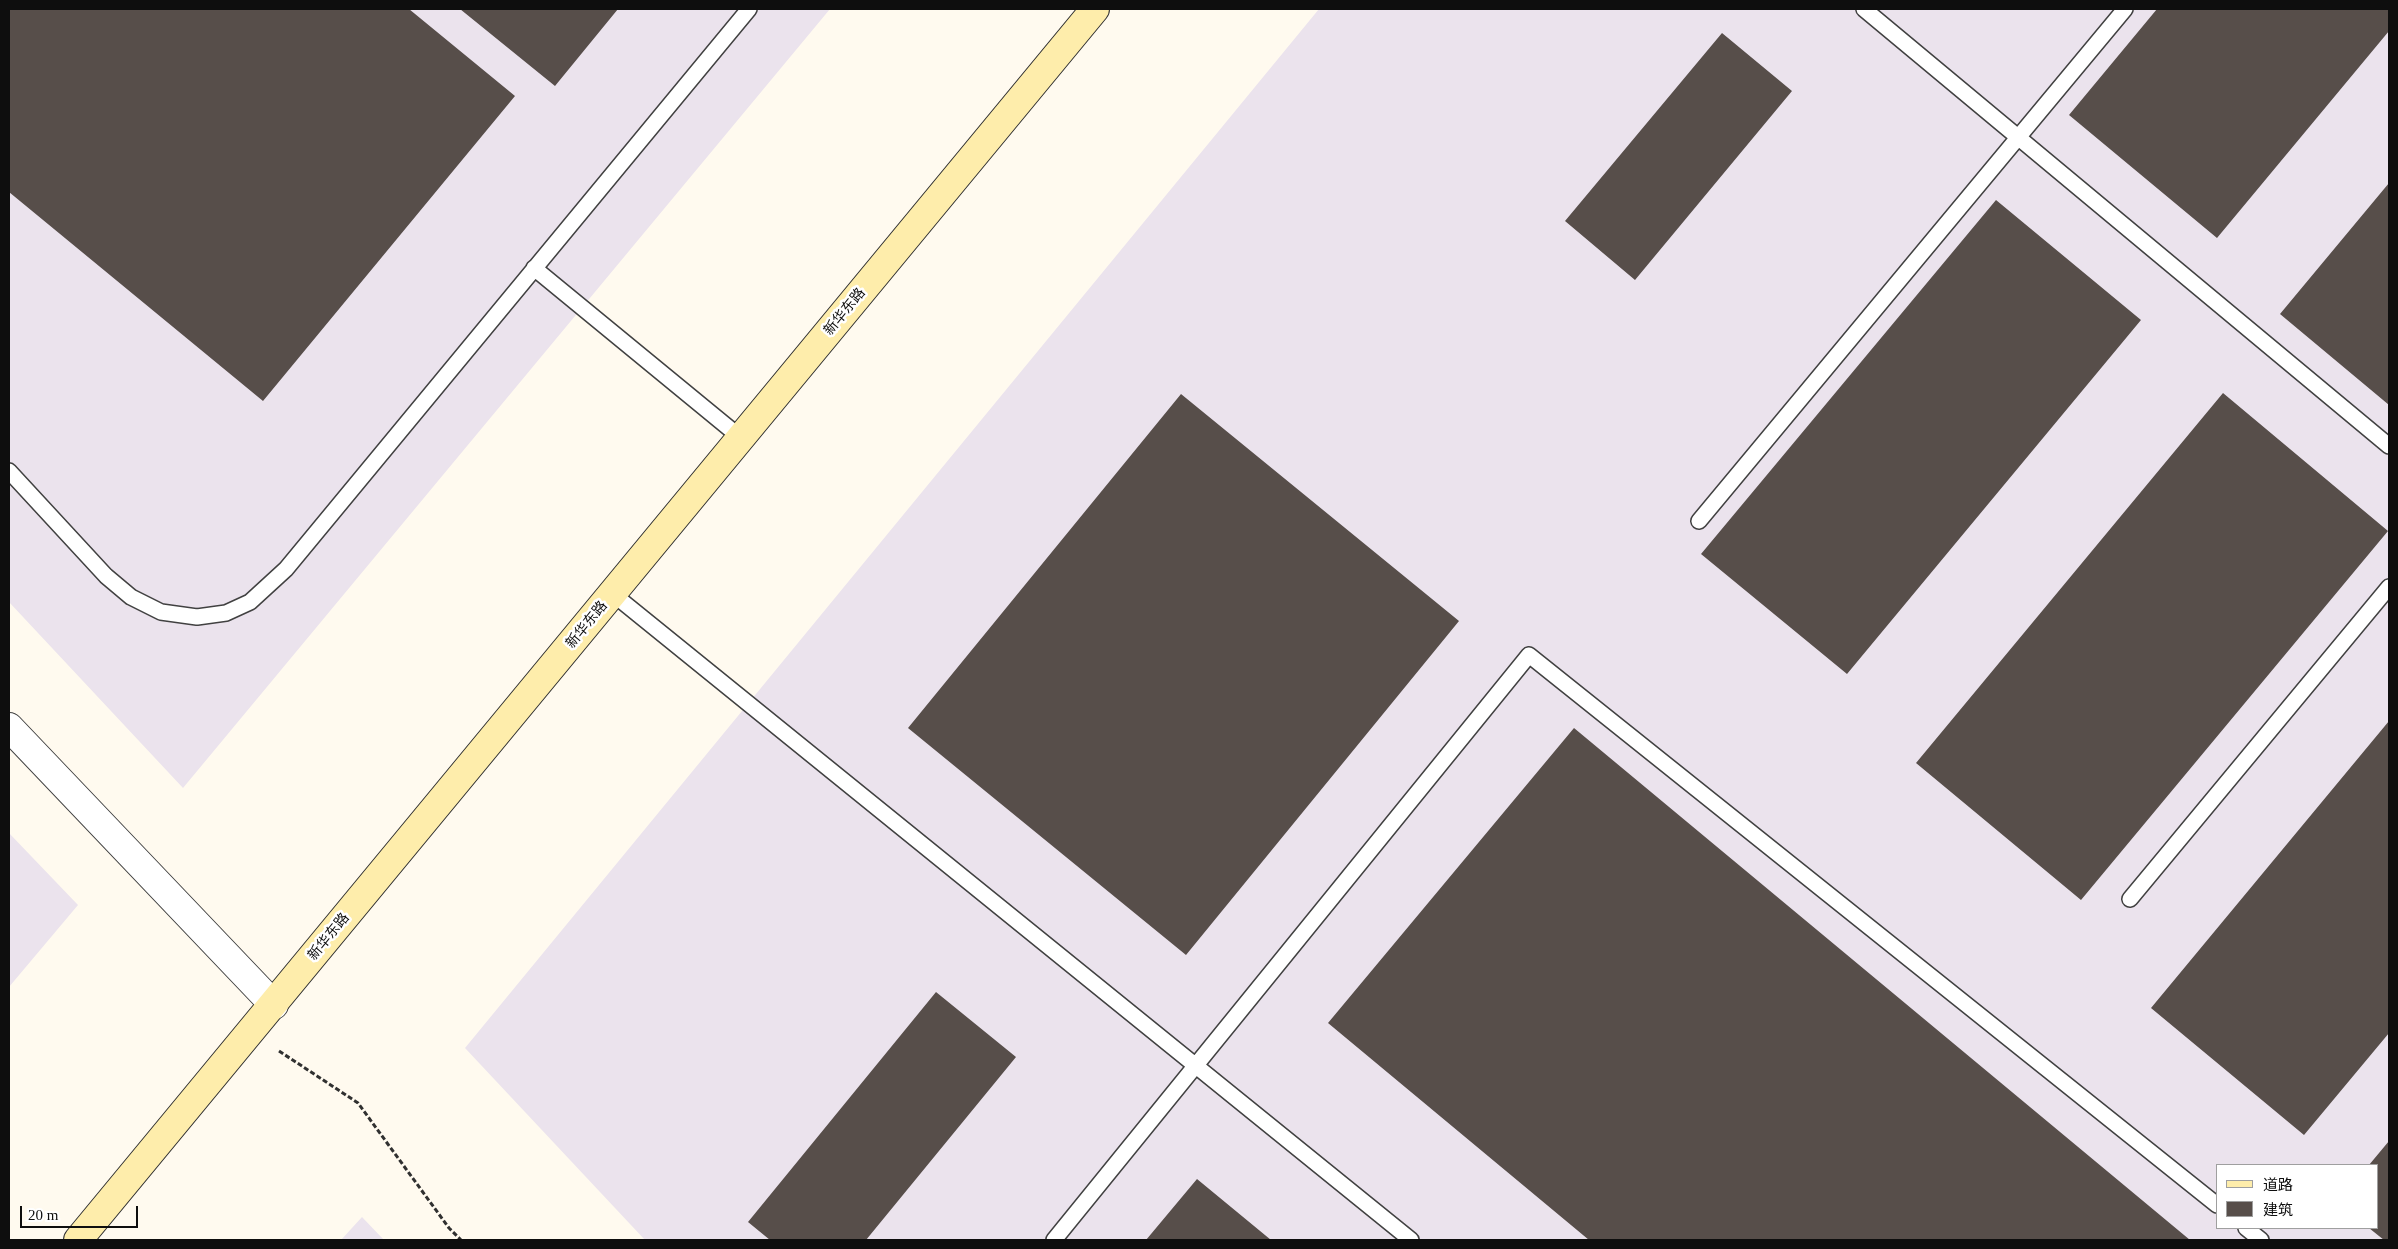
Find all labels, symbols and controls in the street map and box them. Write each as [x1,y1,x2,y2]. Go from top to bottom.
street label: 新华东路 [821,285,869,339]
street label: 新华东路 [563,598,611,652]
street label: 新华东路 [305,910,353,964]
legend [2216,1164,2378,1229]
text: 道路 [2263,1177,2293,1193]
scale bar [22,1196,140,1228]
text: 建筑 [2263,1202,2293,1218]
text: 20 m [28,1207,58,1223]

